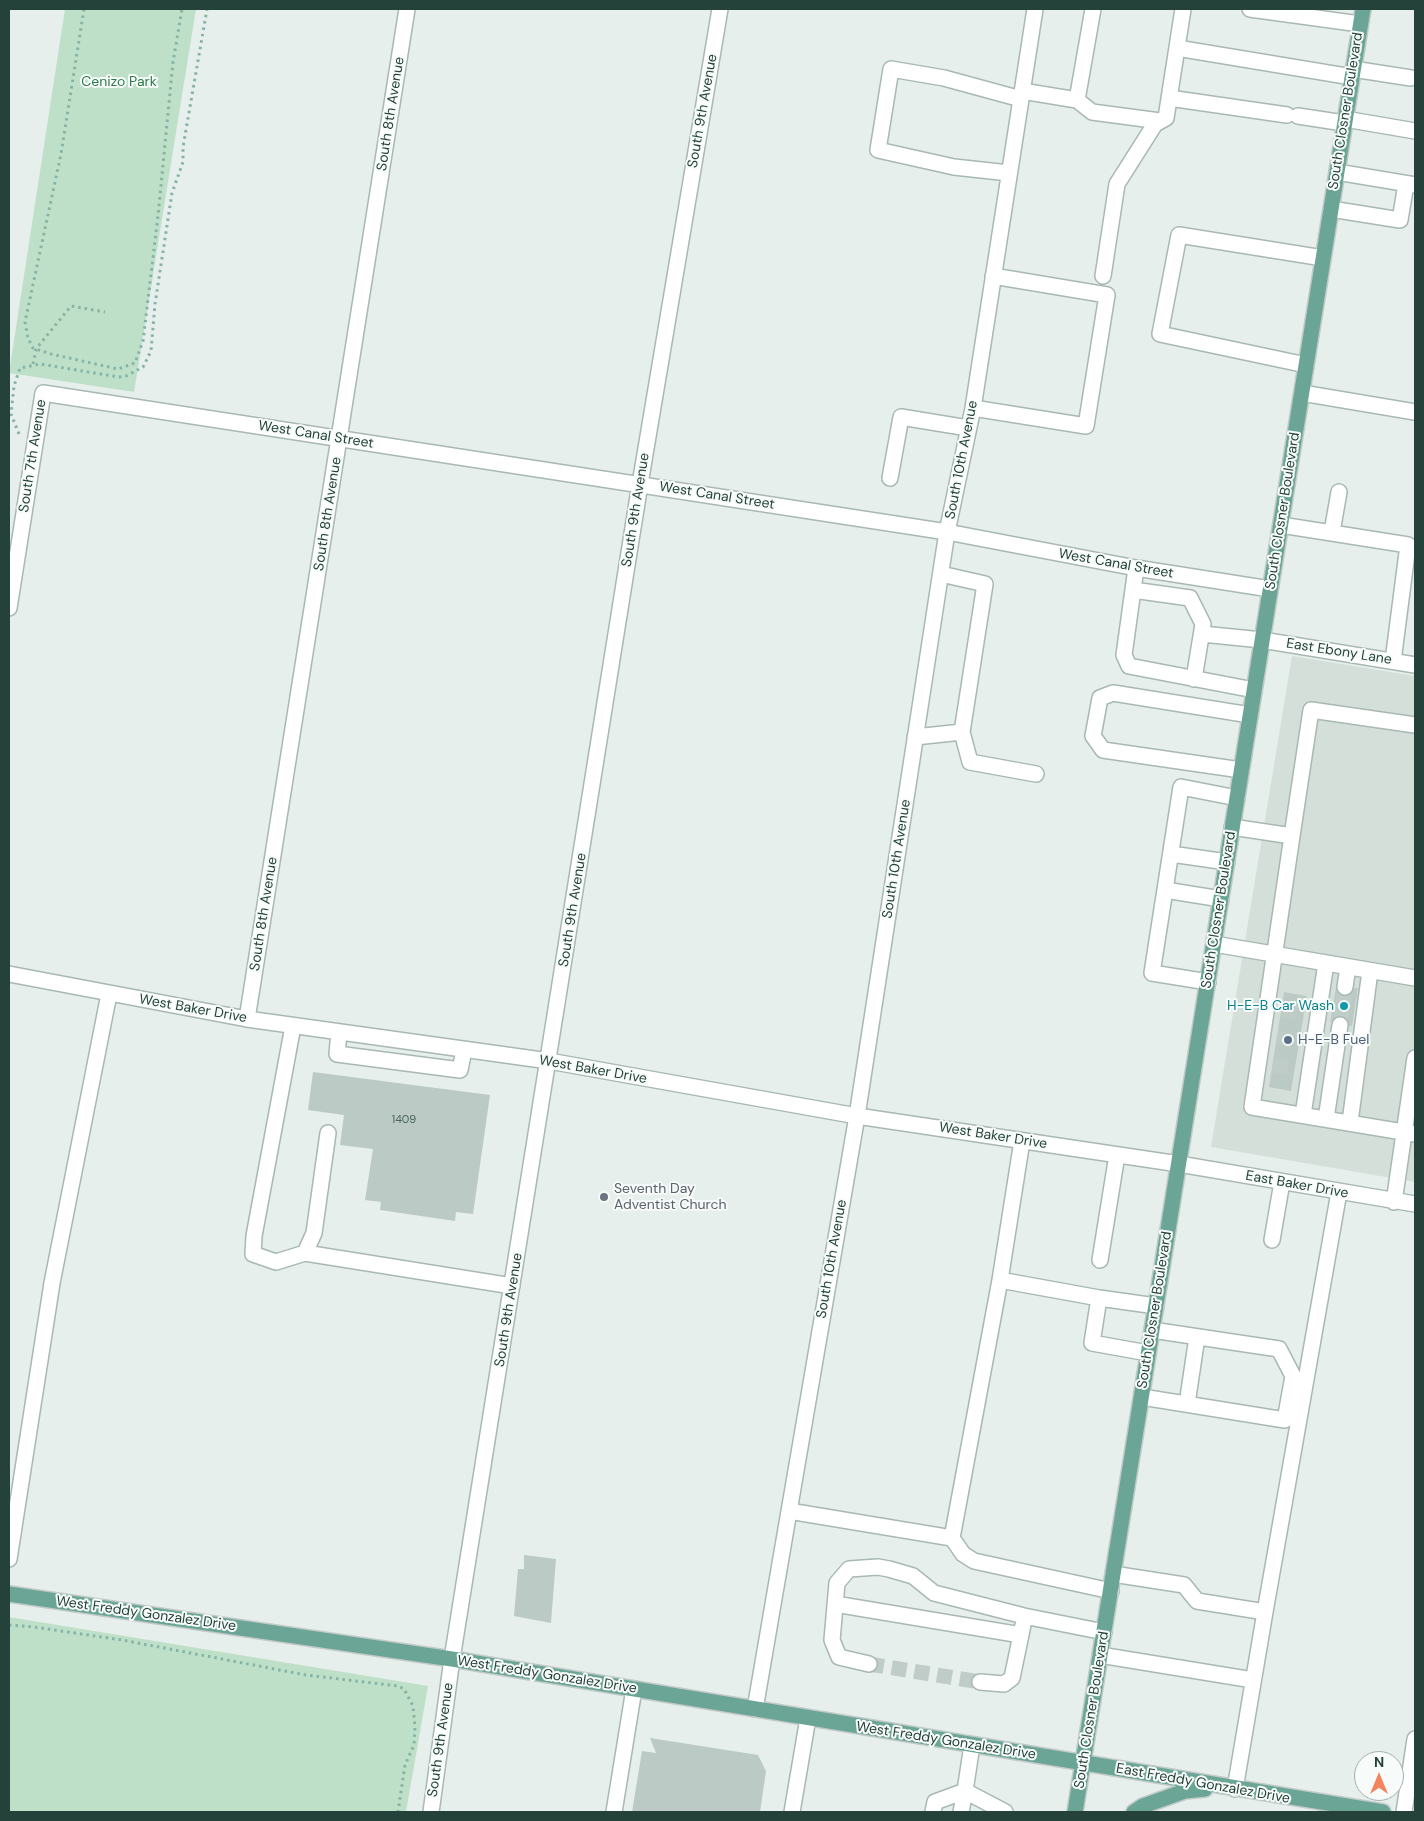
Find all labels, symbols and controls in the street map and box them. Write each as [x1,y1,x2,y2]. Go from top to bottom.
street label: South Closner Boulevard [1325,31,1367,191]
street label: South 9th Avenue [685,53,721,169]
street label: South 8th Avenue [374,56,408,172]
park label: Cenizo Park [81,74,157,90]
street label: South 7th Avenue [16,398,50,514]
street label: South 10th Avenue [942,399,982,521]
street label: West Canal Street [257,418,375,452]
street label: South Closner Boulevard [1262,431,1304,591]
street label: South 9th Avenue [619,452,653,568]
street label: South 8th Avenue [311,456,345,572]
street label: West Canal Street [658,479,776,513]
street label: West Canal Street [1057,546,1175,582]
street label: East Ebony Lane [1285,635,1393,669]
street label: South 10th Avenue [879,798,915,920]
street label: South Closner Boulevard [1198,830,1240,990]
street label: South 9th Avenue [556,852,590,968]
street label: South 8th Avenue [247,856,281,972]
street label: West Baker Drive [138,991,248,1027]
place label: H-E-B Car Wash [1227,998,1334,1014]
marker: H-E-B Car Wash [1338,1000,1350,1012]
place label: H-E-B Fuel [1298,1032,1369,1048]
marker: H-E-B Fuel [1282,1034,1294,1046]
street label: West Baker Drive [538,1052,648,1088]
house number: 1409 [392,1113,416,1127]
street label: West Baker Drive [938,1119,1048,1153]
street label: East Baker Drive [1244,1168,1350,1202]
place label: Seventh Day Adventist Church [614,1181,727,1214]
marker: Seventh Day Adventist Church [598,1191,610,1203]
street label: South 10th Avenue [813,1198,851,1320]
street label: South Closner Boulevard [1134,1230,1176,1390]
street label: South 9th Avenue [492,1252,526,1368]
street label: West Freddy Gonzalez Drive [55,1593,237,1635]
street label: South Closner Boulevard [1071,1630,1113,1790]
street label: West Freddy Gonzalez Drive [456,1653,638,1697]
street label: South 9th Avenue [425,1682,457,1798]
street label: West Freddy Gonzalez Drive [855,1719,1037,1763]
north arrow [1354,1751,1404,1801]
text: N [1374,1753,1384,1771]
street label: East Freddy Gonzalez Drive [1115,1760,1291,1808]

